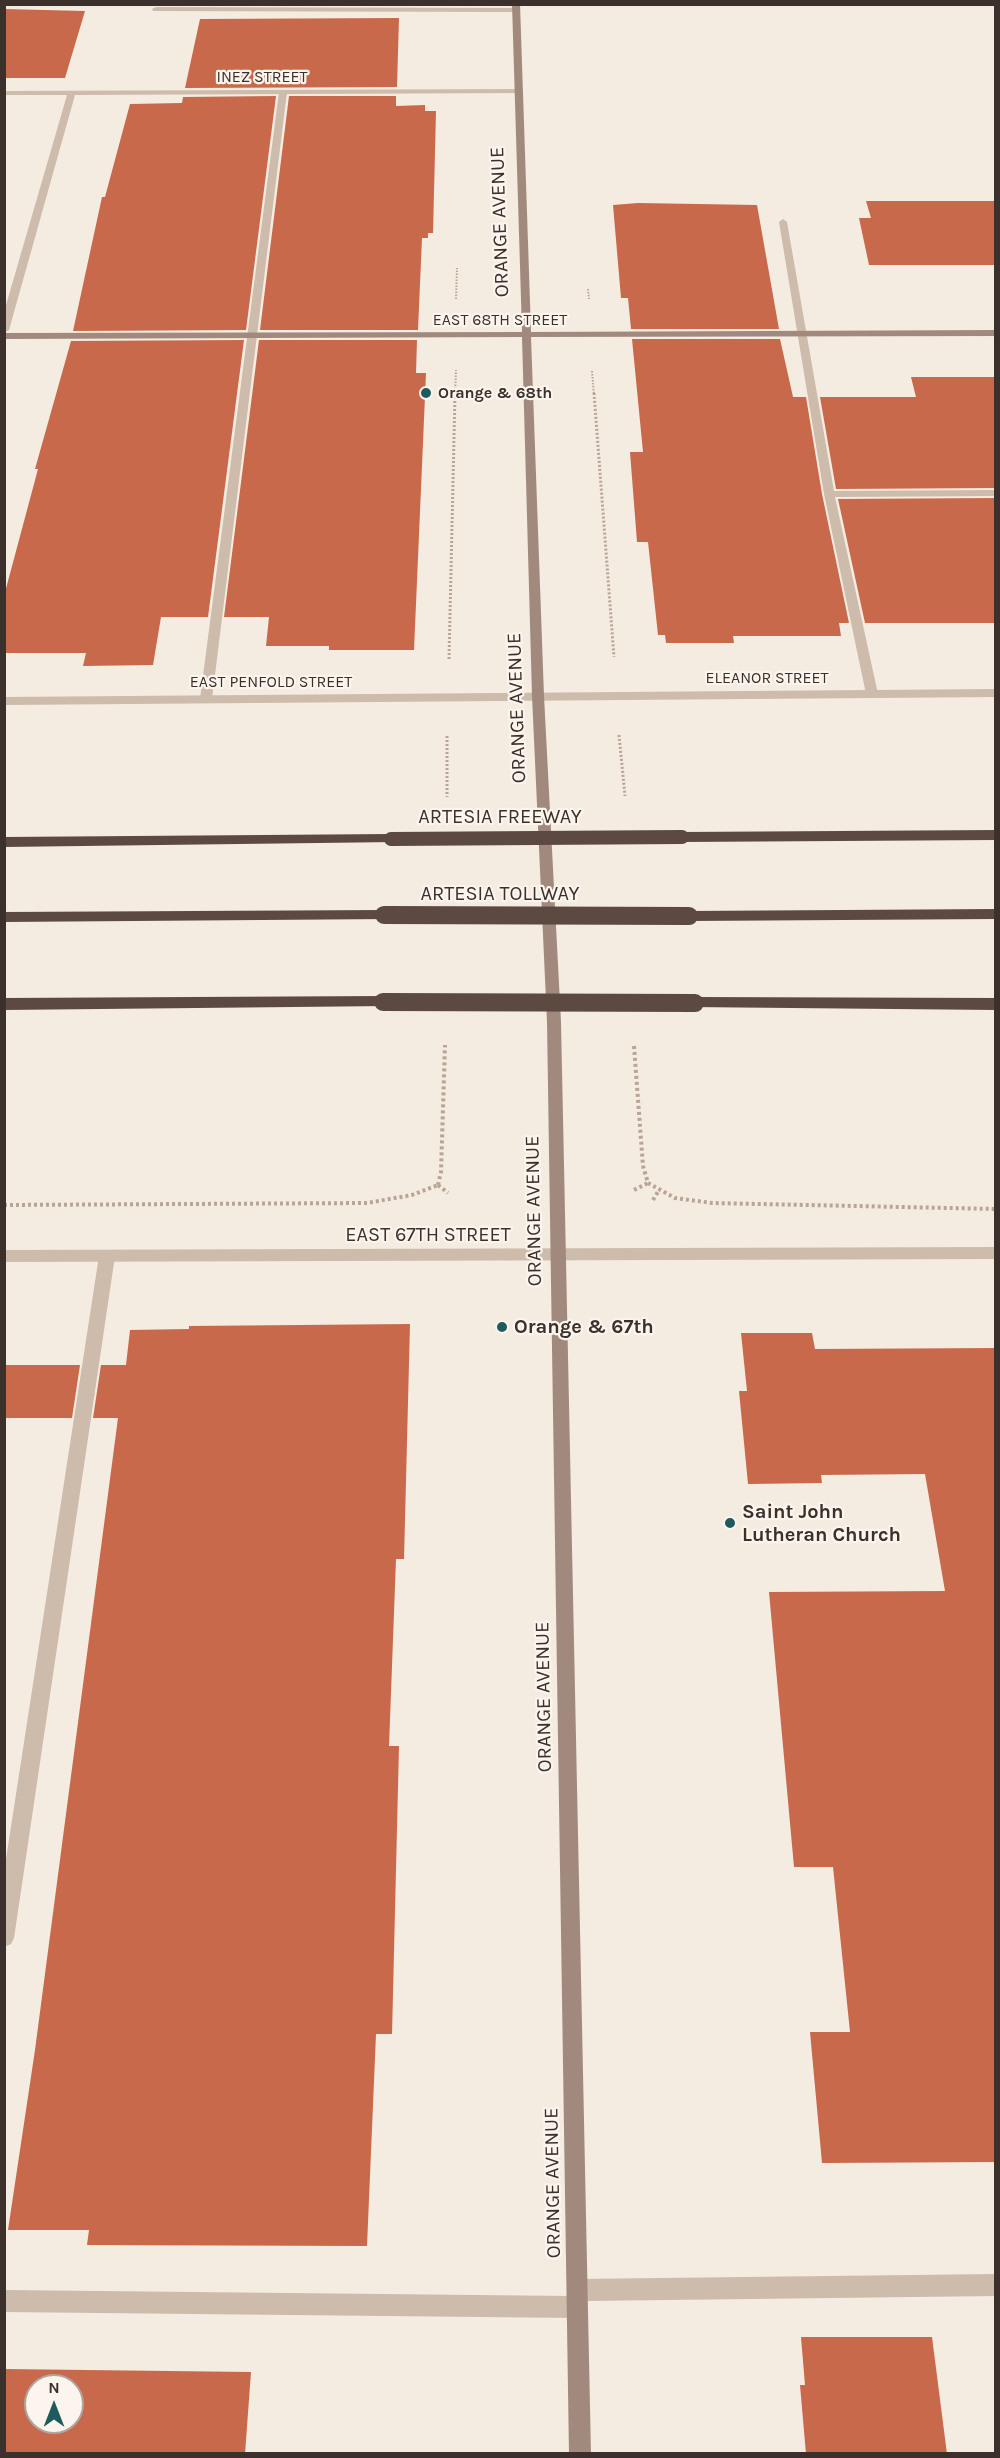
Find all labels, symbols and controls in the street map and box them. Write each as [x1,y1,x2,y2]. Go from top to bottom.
street label: INEZ STREET [216,67,308,87]
street label: ORANGE AVENUE [485,146,515,298]
street label: EAST 68TH STREET [433,310,567,330]
place label: Orange & 68th [438,383,552,403]
marker: Orange & 68th [419,386,433,400]
street label: ORANGE AVENUE [502,632,532,784]
street label: ELEANOR STREET [706,668,828,688]
street label: EAST PENFOLD STREET [190,672,352,692]
street label: ARTESIA FREEWAY [418,805,582,829]
street label: ARTESIA TOLLWAY [421,882,579,906]
street label: ORANGE AVENUE [521,1136,547,1286]
street label: EAST 67TH STREET [345,1223,511,1247]
place label: Orange & 67th [514,1315,654,1339]
marker: Orange & 67th [495,1320,509,1334]
place label: Saint John Lutheran Church [742,1500,901,1547]
marker: Saint John Lutheran Church [723,1516,737,1530]
street label: ORANGE AVENUE [531,1622,557,1772]
street label: ORANGE AVENUE [540,2108,566,2258]
north arrow [24,2374,84,2434]
text: N [48,2378,60,2397]

